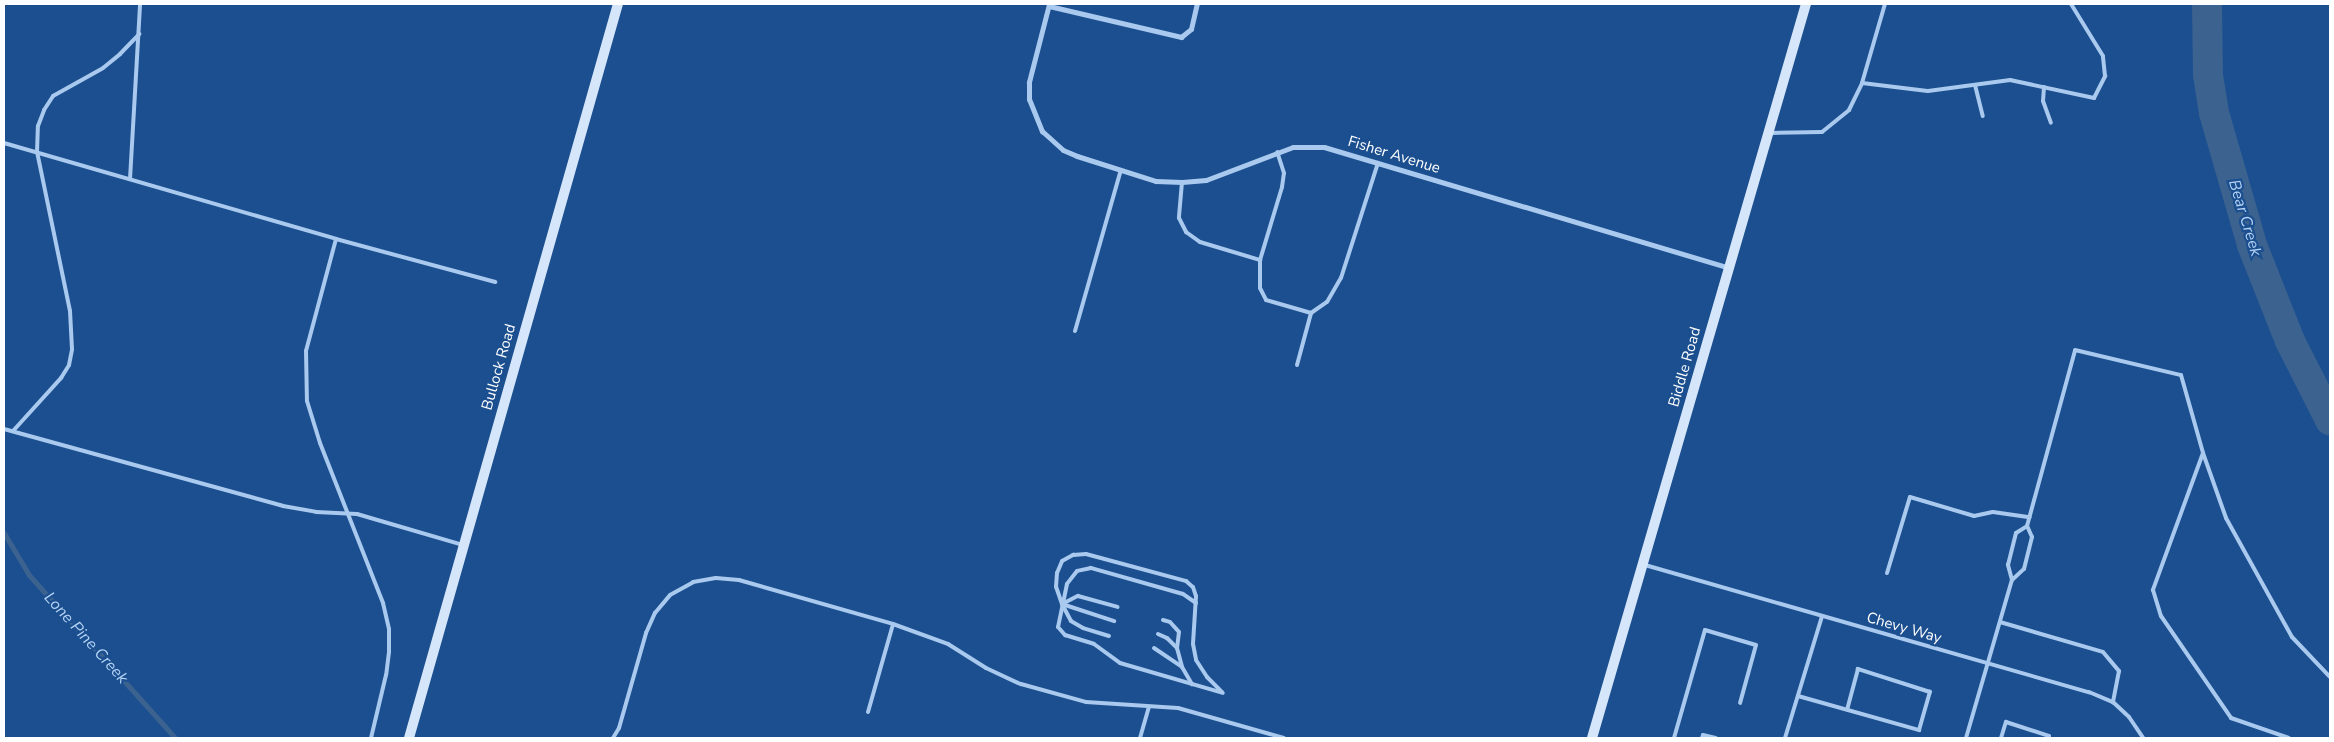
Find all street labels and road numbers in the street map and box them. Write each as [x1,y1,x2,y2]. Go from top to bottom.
street label: Fisher Avenue [1346,132,1442,178]
street label: Bullock Road [478,322,520,412]
street label: Biddle Road [1665,325,1705,409]
street label: Chevy Way [1864,609,1944,647]

